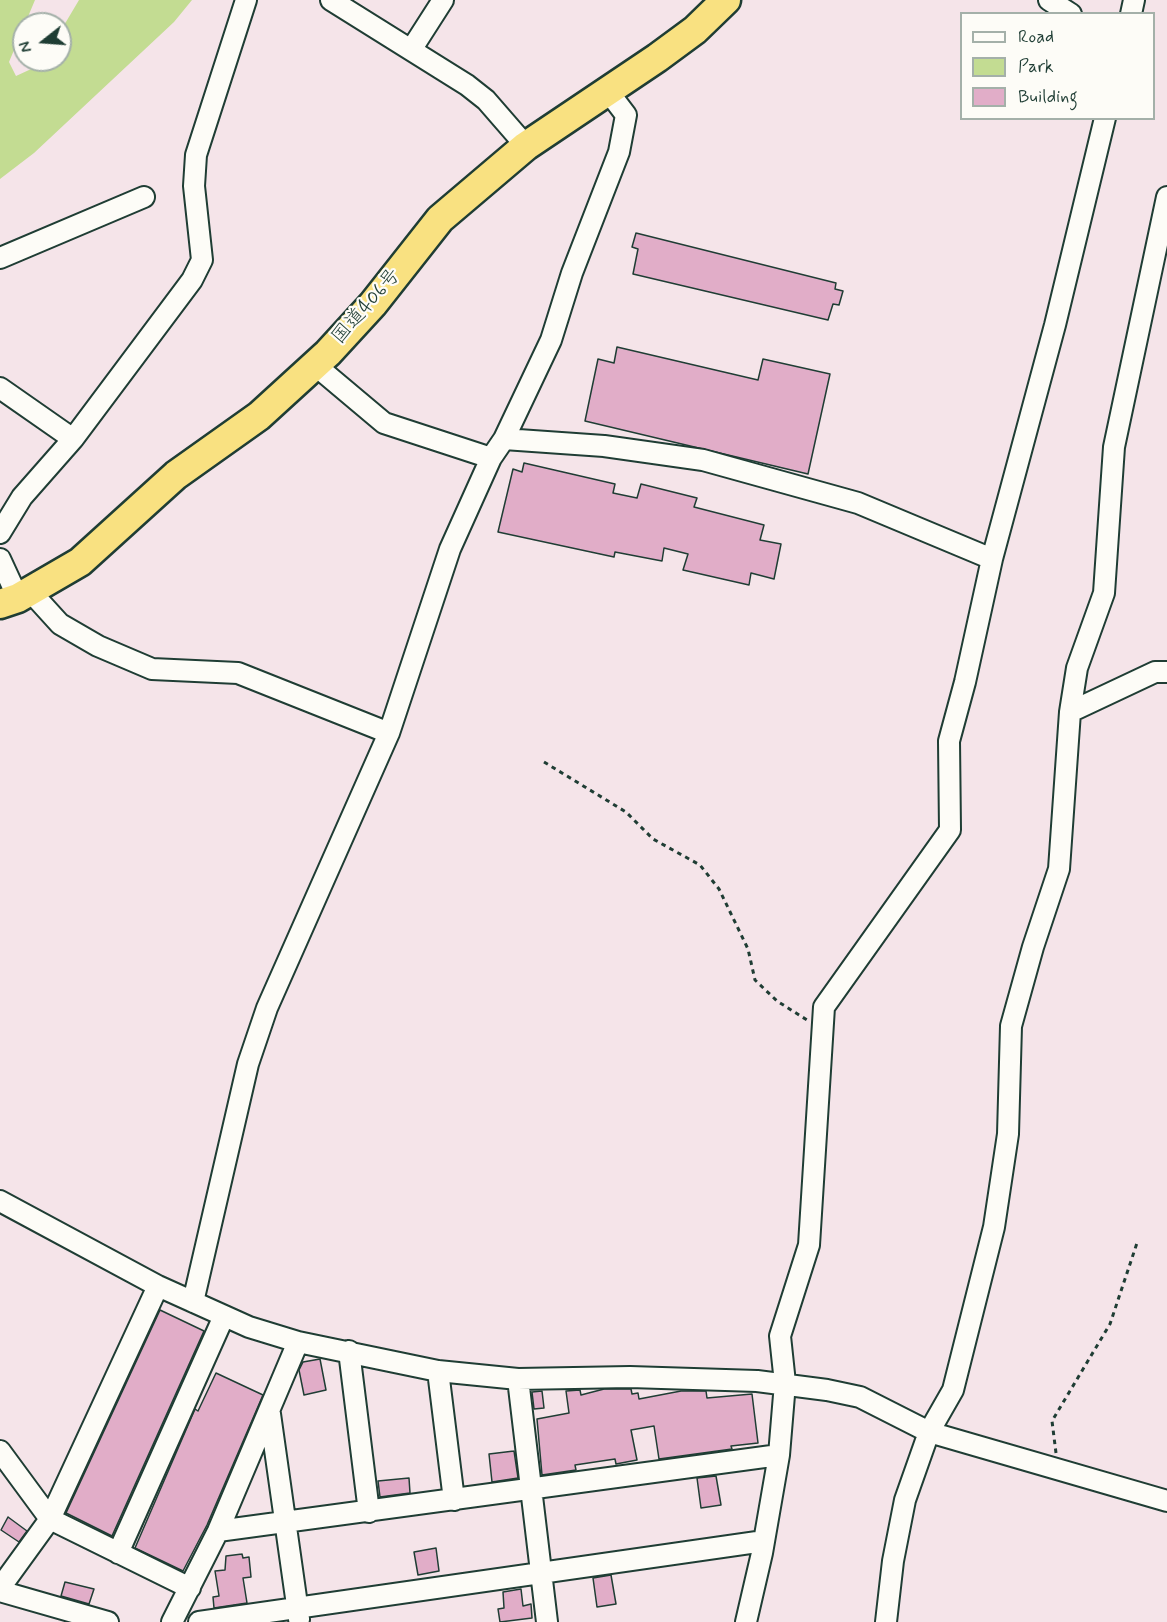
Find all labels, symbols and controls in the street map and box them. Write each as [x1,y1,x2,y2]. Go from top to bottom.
north arrow [12,12,72,72]
legend [960,12,1155,120]
text: Road [1018,25,1054,49]
text: N [15,39,38,55]
text: Park [1018,55,1054,79]
text: Building [1018,85,1078,109]
street label: 国道406号 [328,264,406,350]

